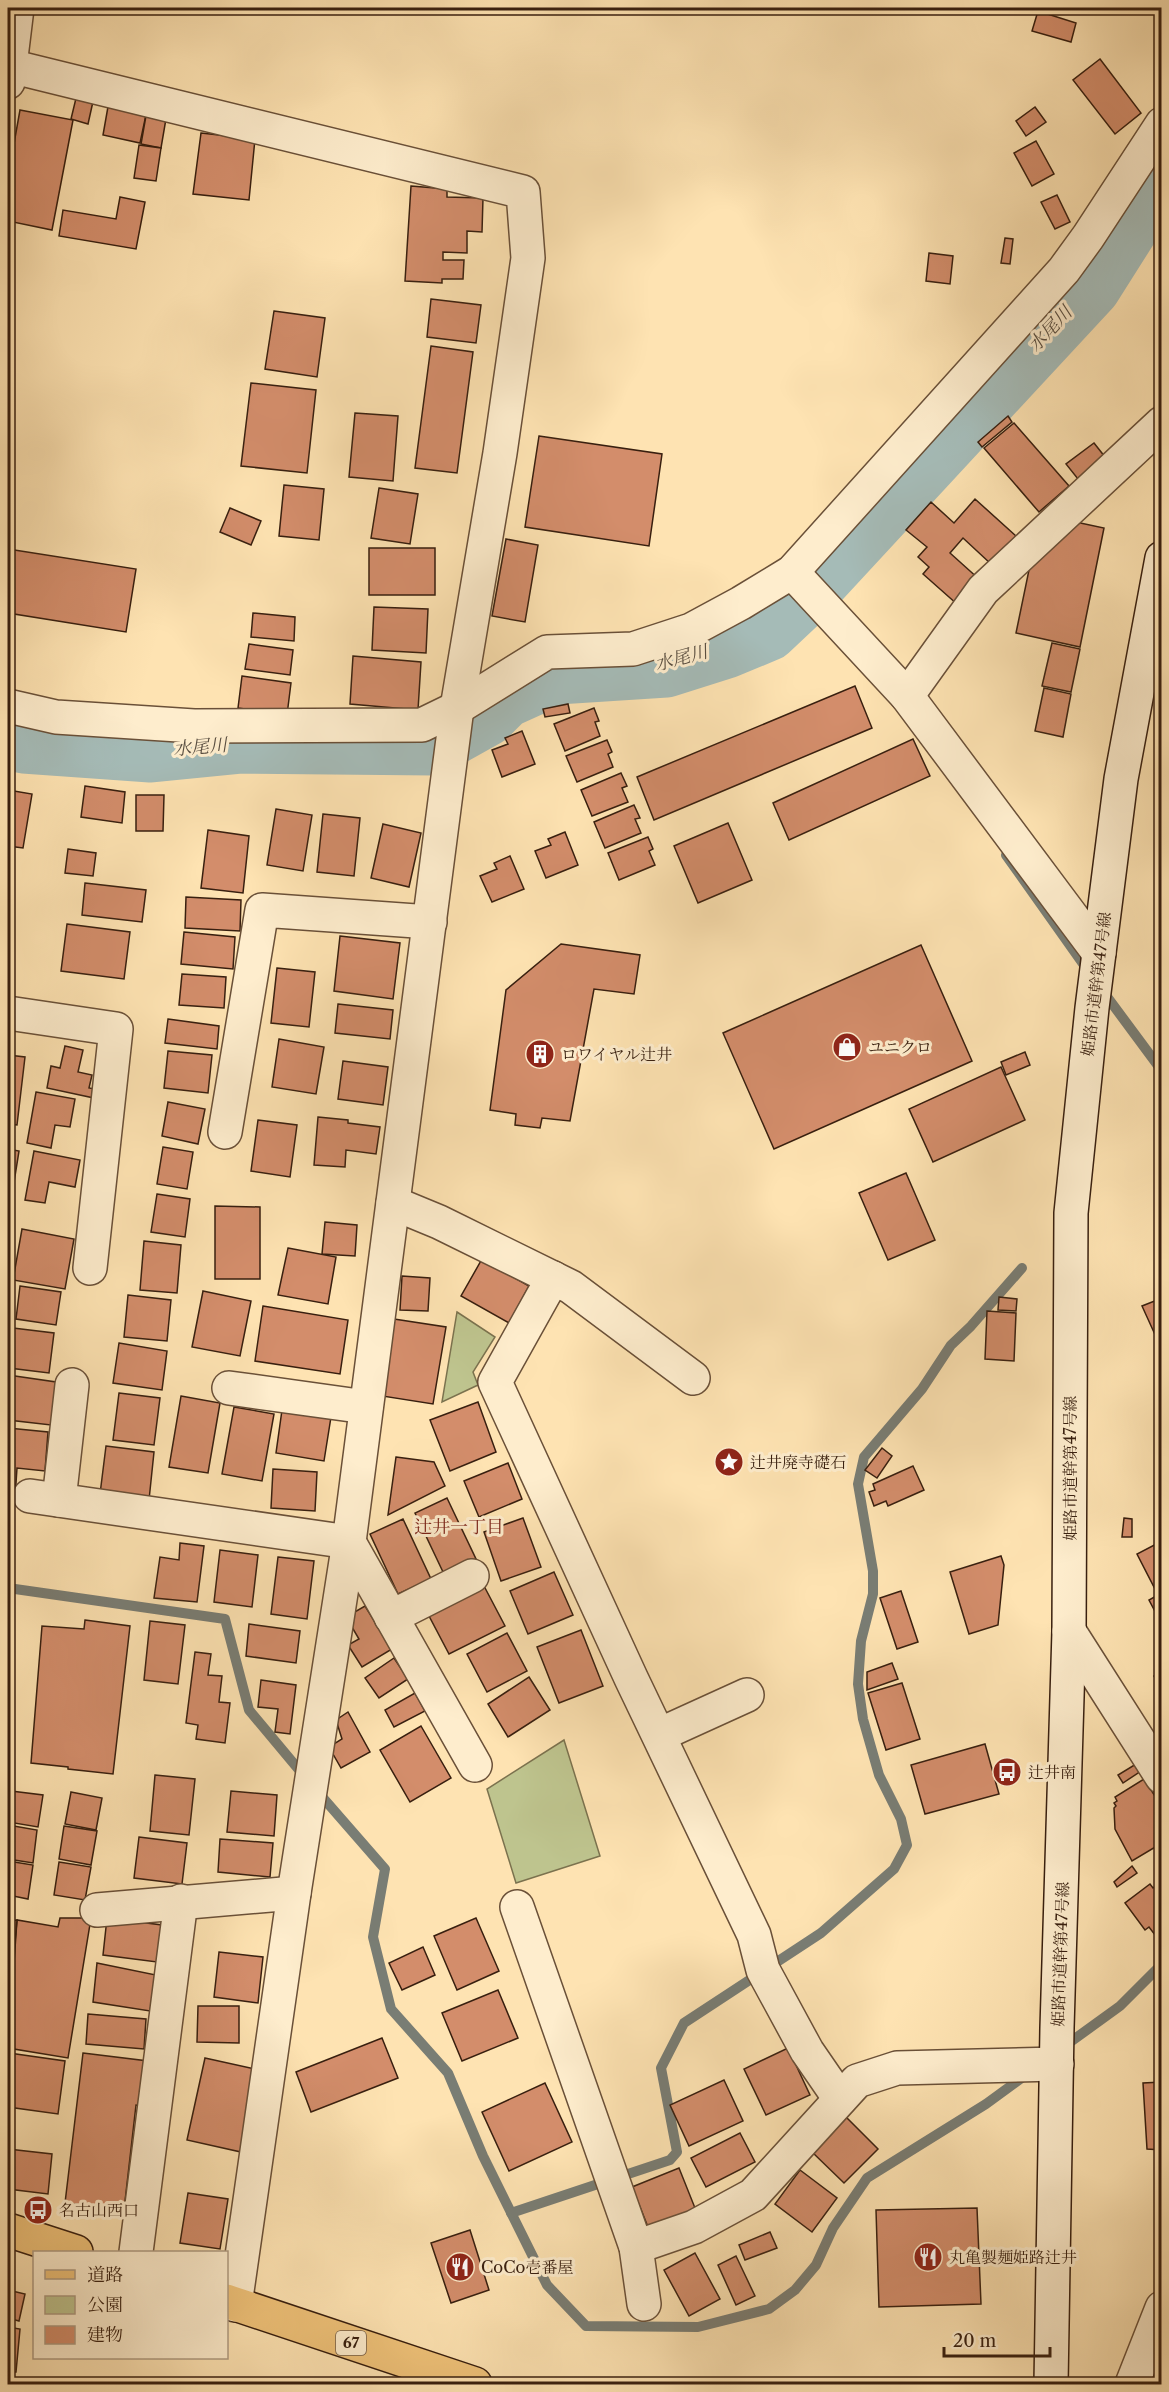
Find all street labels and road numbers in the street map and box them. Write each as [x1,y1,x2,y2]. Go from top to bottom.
street label: 姫路市道幹第47号線 [1077,911,1115,1057]
street label: 姫路市道幹第47号線 [1060,1395,1080,1541]
street label: 姫路市道幹第47号線 [1047,1881,1073,2027]
road number: 67 [336,2331,366,2355]

